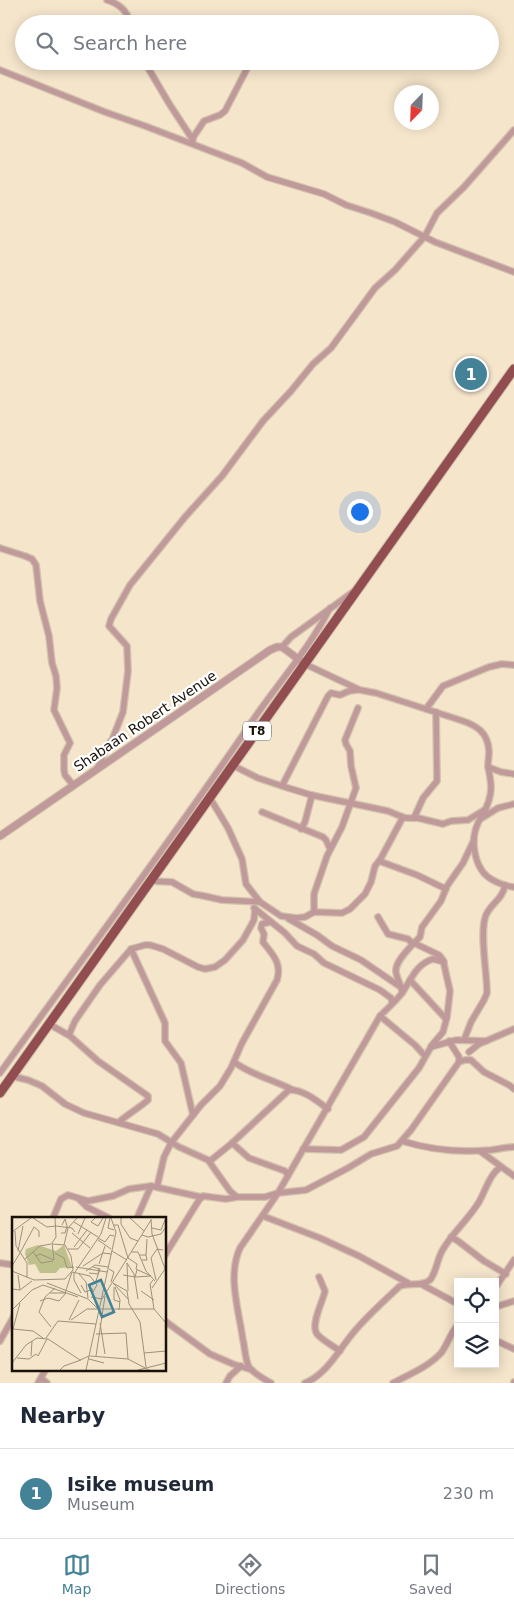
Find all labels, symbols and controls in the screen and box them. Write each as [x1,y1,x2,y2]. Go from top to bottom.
search box [15,15,499,70]
icon: search [33,29,61,57]
text: Search here [73,32,187,54]
north arrow [394,85,439,130]
pin: 1 [455,355,487,393]
your location [347,499,373,525]
street label: Shabaan Robert Avenue [71,667,219,775]
road number: T8 [243,721,271,740]
inset map [12,1217,166,1370]
map controls [454,1278,499,1368]
button: locate [454,1278,499,1323]
button: layers [454,1323,499,1368]
text: Nearby [20,1404,105,1428]
text: Isike museum [67,1473,214,1495]
text: 1 [30,1484,42,1503]
text: 230 m [443,1484,494,1503]
text: Museum [67,1495,135,1514]
tab: Map [62,1551,91,1597]
tab: Directions [215,1551,285,1597]
tab: Saved [409,1551,452,1597]

